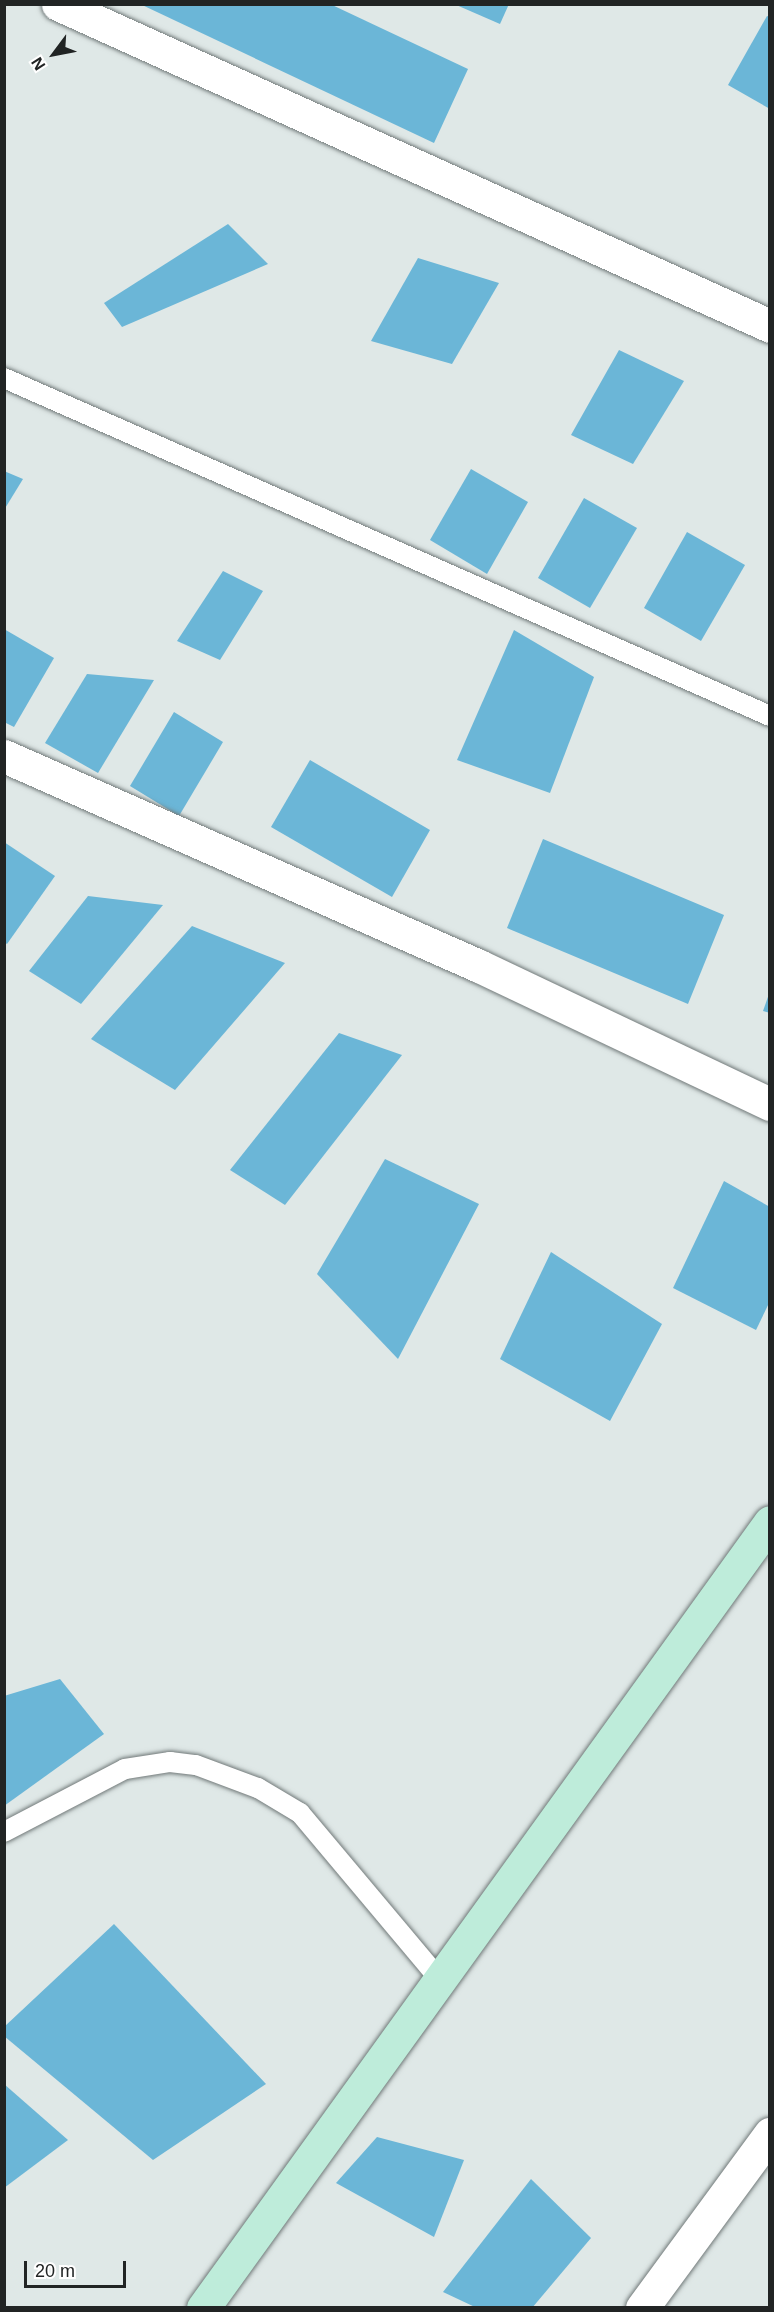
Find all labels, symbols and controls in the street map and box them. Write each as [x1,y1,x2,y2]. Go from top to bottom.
north arrow [24,24,84,84]
text: N [28,54,49,73]
scale bar [27,2249,129,2287]
text: 20 m [35,2261,75,2281]

